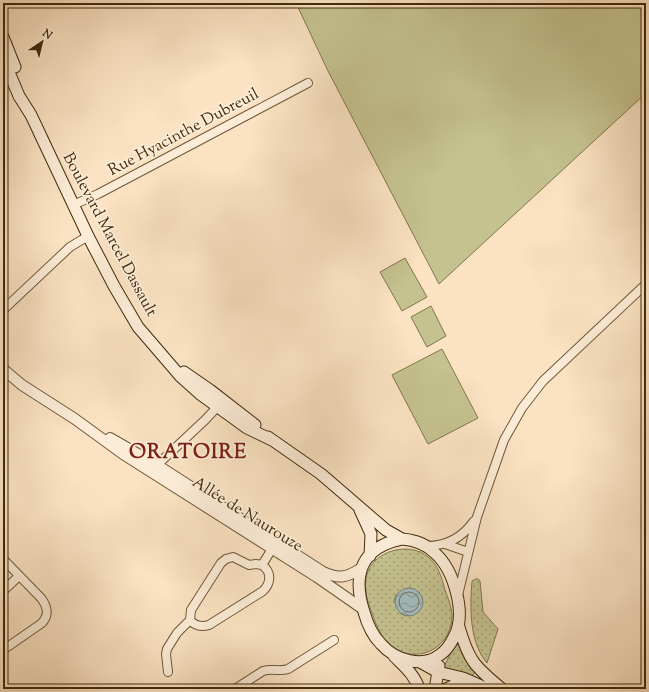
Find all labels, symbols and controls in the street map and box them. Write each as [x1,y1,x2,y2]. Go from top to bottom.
north arrow [22,22,62,62]
text: N [38,25,56,44]
street label: Rue Hyacinthe Dubreuil [105,83,264,183]
street label: Boulevard Marcel Dassault [56,149,162,321]
district label: ORATOIRE [129,439,247,468]
street label: Allée de Naurouze [187,472,307,558]

